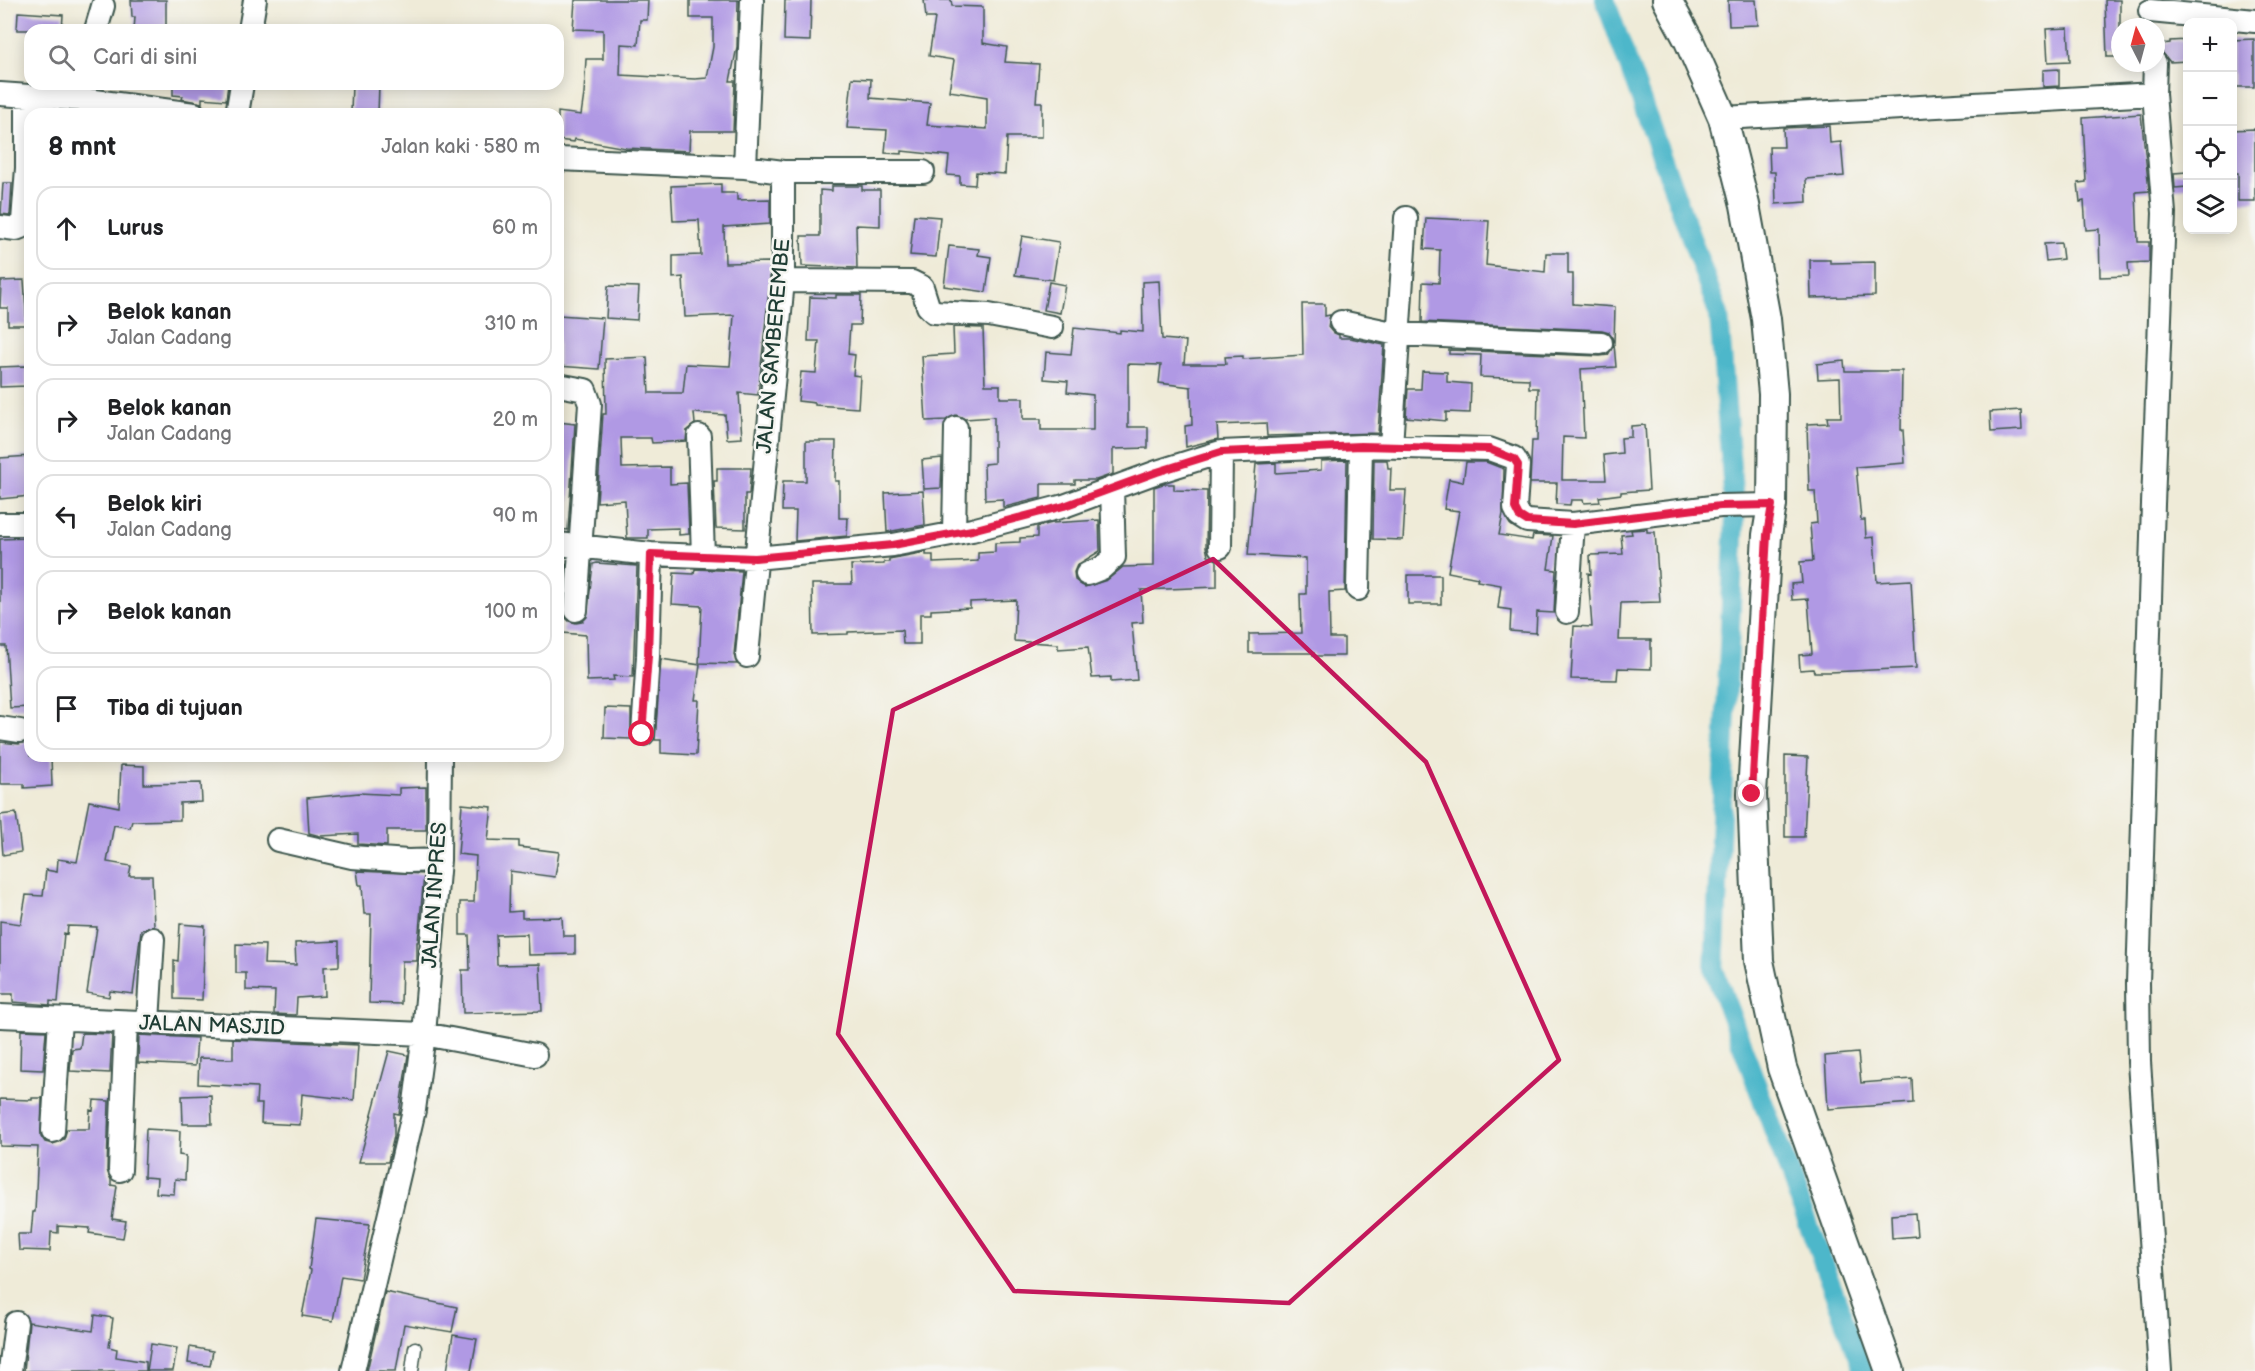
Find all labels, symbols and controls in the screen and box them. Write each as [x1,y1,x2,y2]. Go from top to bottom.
north arrow [2111,18,2165,72]
map controls [2183,18,2237,234]
button: + [2183,18,2237,72]
search box [24,24,564,90]
icon: search [45,41,78,74]
text: Cari di sini [93,44,197,71]
button: − [2183,72,2237,126]
button: locate [2183,126,2237,180]
text: 8 mnt [48,132,116,163]
text: Jalan kaki · 580 m [381,135,540,159]
button: layers [2183,180,2237,234]
icon: ahead [50,212,83,245]
text: Lurus [107,215,163,242]
text: 60 m [492,216,538,240]
street label: JALAN SAMBEREMBE [752,237,795,455]
text: Belok kanan [107,299,232,326]
icon: right [50,308,83,341]
text: 310 m [484,312,538,336]
text: Jalan Cadang [107,326,232,350]
text: Belok kanan [107,395,232,422]
icon: right [50,404,83,437]
text: 20 m [493,408,538,432]
text: Jalan Cadang [107,422,232,446]
text: Belok kiri [107,491,202,518]
icon: left [50,500,83,533]
text: 90 m [493,504,538,528]
text: Jalan Cadang [107,518,232,542]
icon: right [50,596,83,629]
text: Belok kanan [107,599,232,626]
text: 100 m [485,600,538,624]
icon: arrive [50,692,83,725]
text: Tiba di tujuan [107,695,243,722]
route start [628,720,654,746]
route end [1738,780,1764,806]
street label: JALAN INPRES [417,821,452,969]
street label: JALAN MASJID [139,1010,285,1041]

